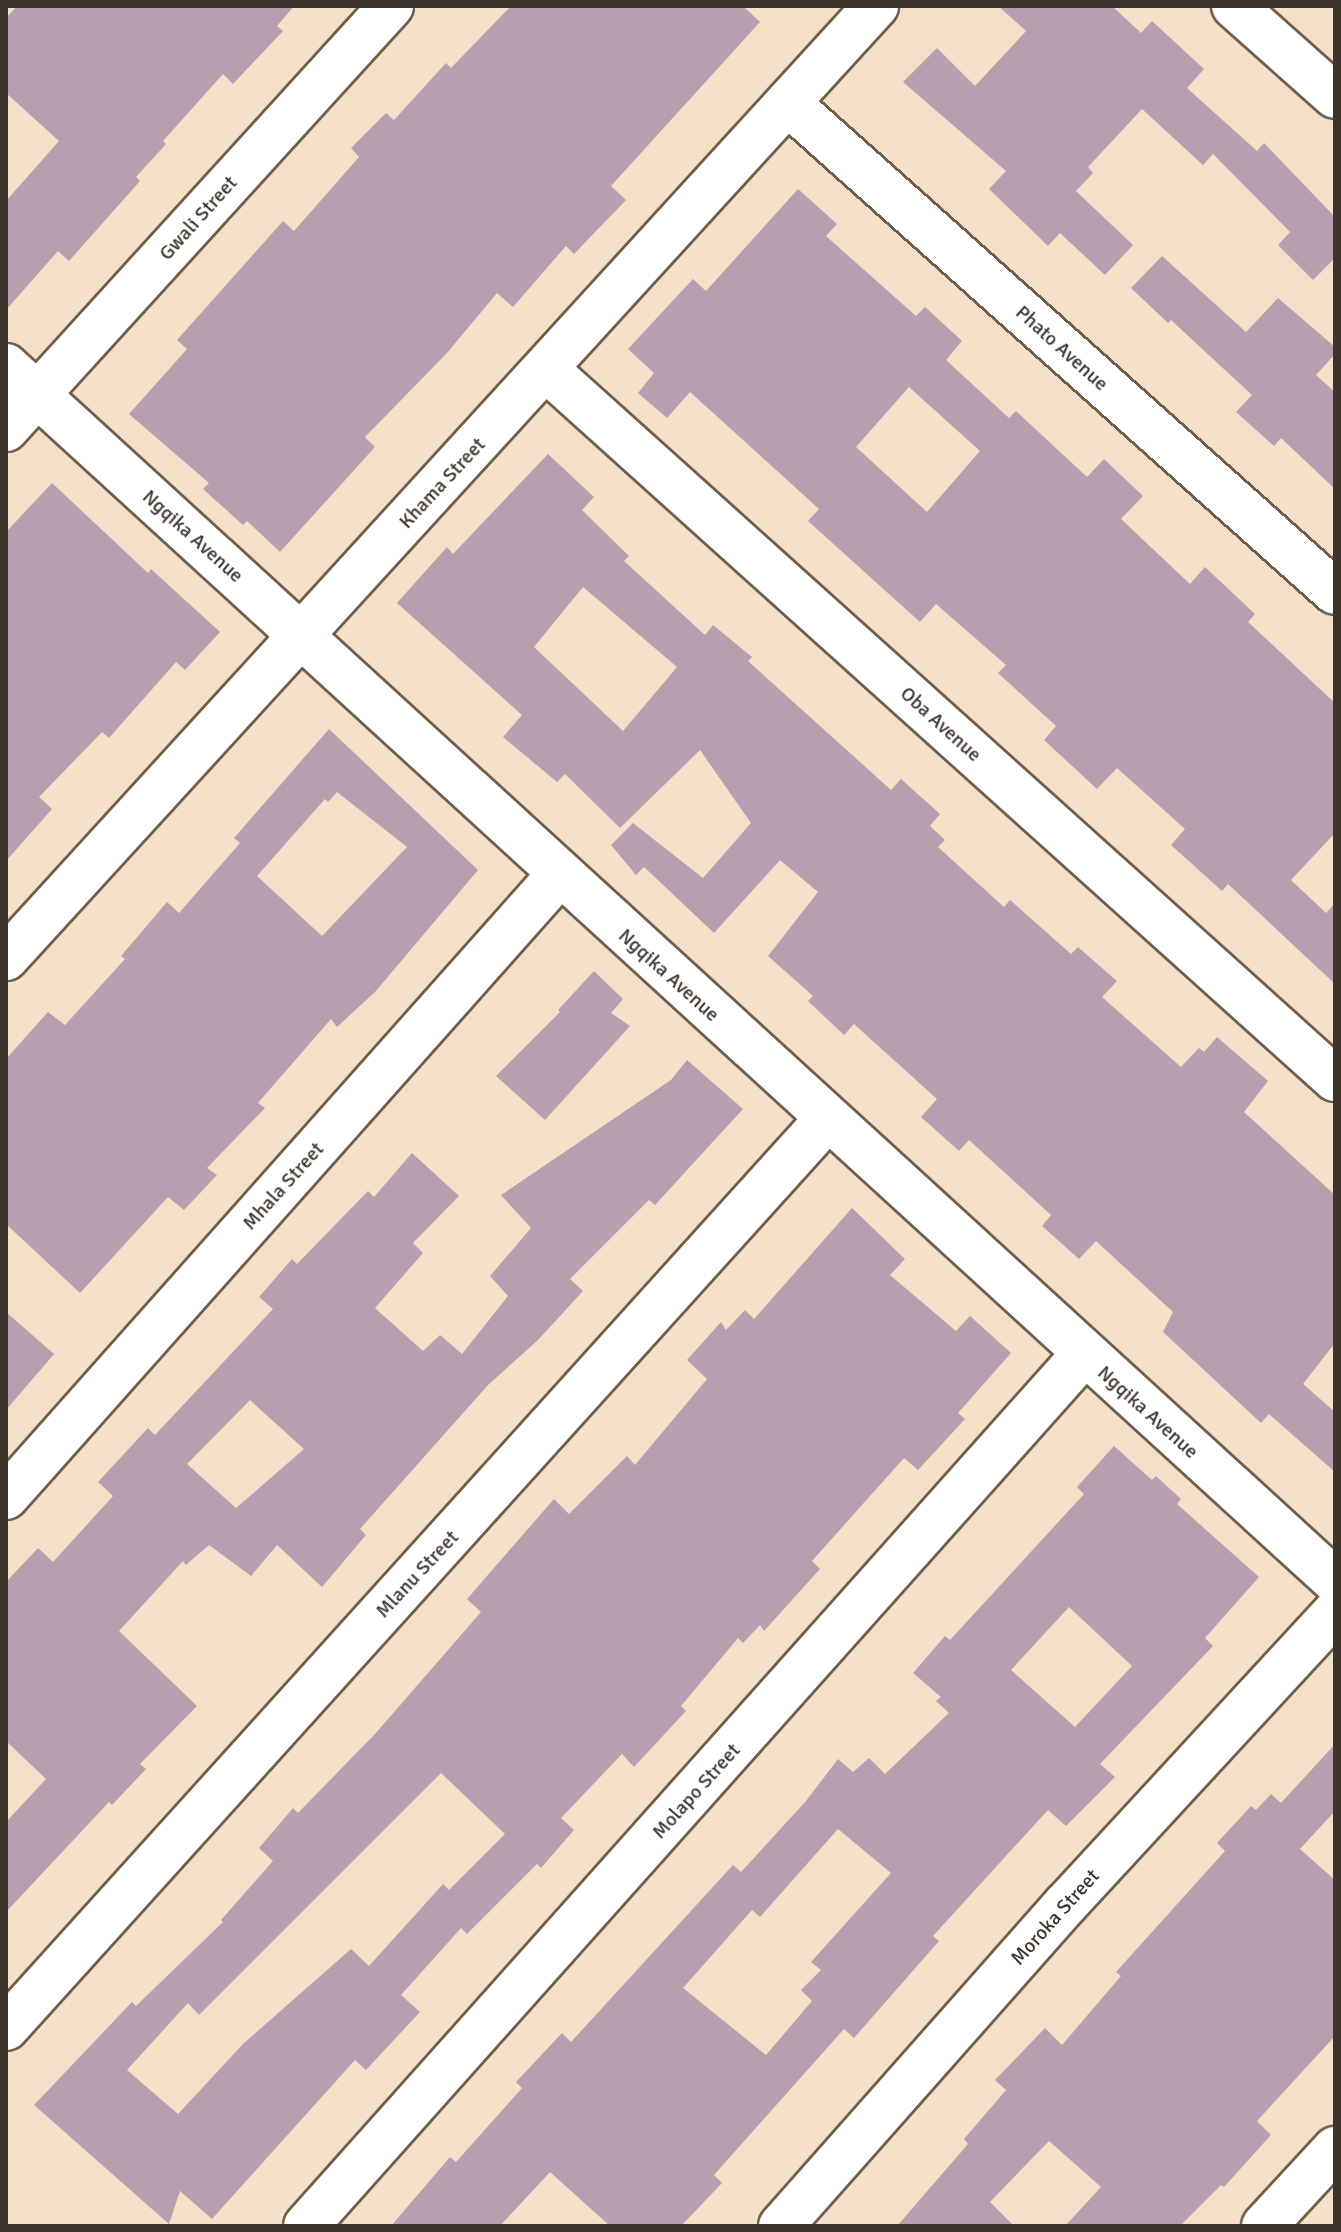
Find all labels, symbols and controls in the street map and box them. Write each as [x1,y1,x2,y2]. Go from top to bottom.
street label: Gwali Street [154,171,242,265]
street label: Phato Avenue [1011,300,1113,396]
street label: Khama Street [394,433,490,533]
street label: Ngqika Avenue [138,484,248,588]
street label: Oba Avenue [896,681,986,767]
street label: Ngqika Avenue [614,923,724,1027]
street label: Mhala Street [237,1137,329,1235]
street label: Ngqika Avenue [1093,1360,1203,1464]
street label: Mlanu Street [371,1525,463,1623]
street label: Molapo Street [647,1738,745,1844]
street label: Moroka Street [1006,1864,1104,1970]

